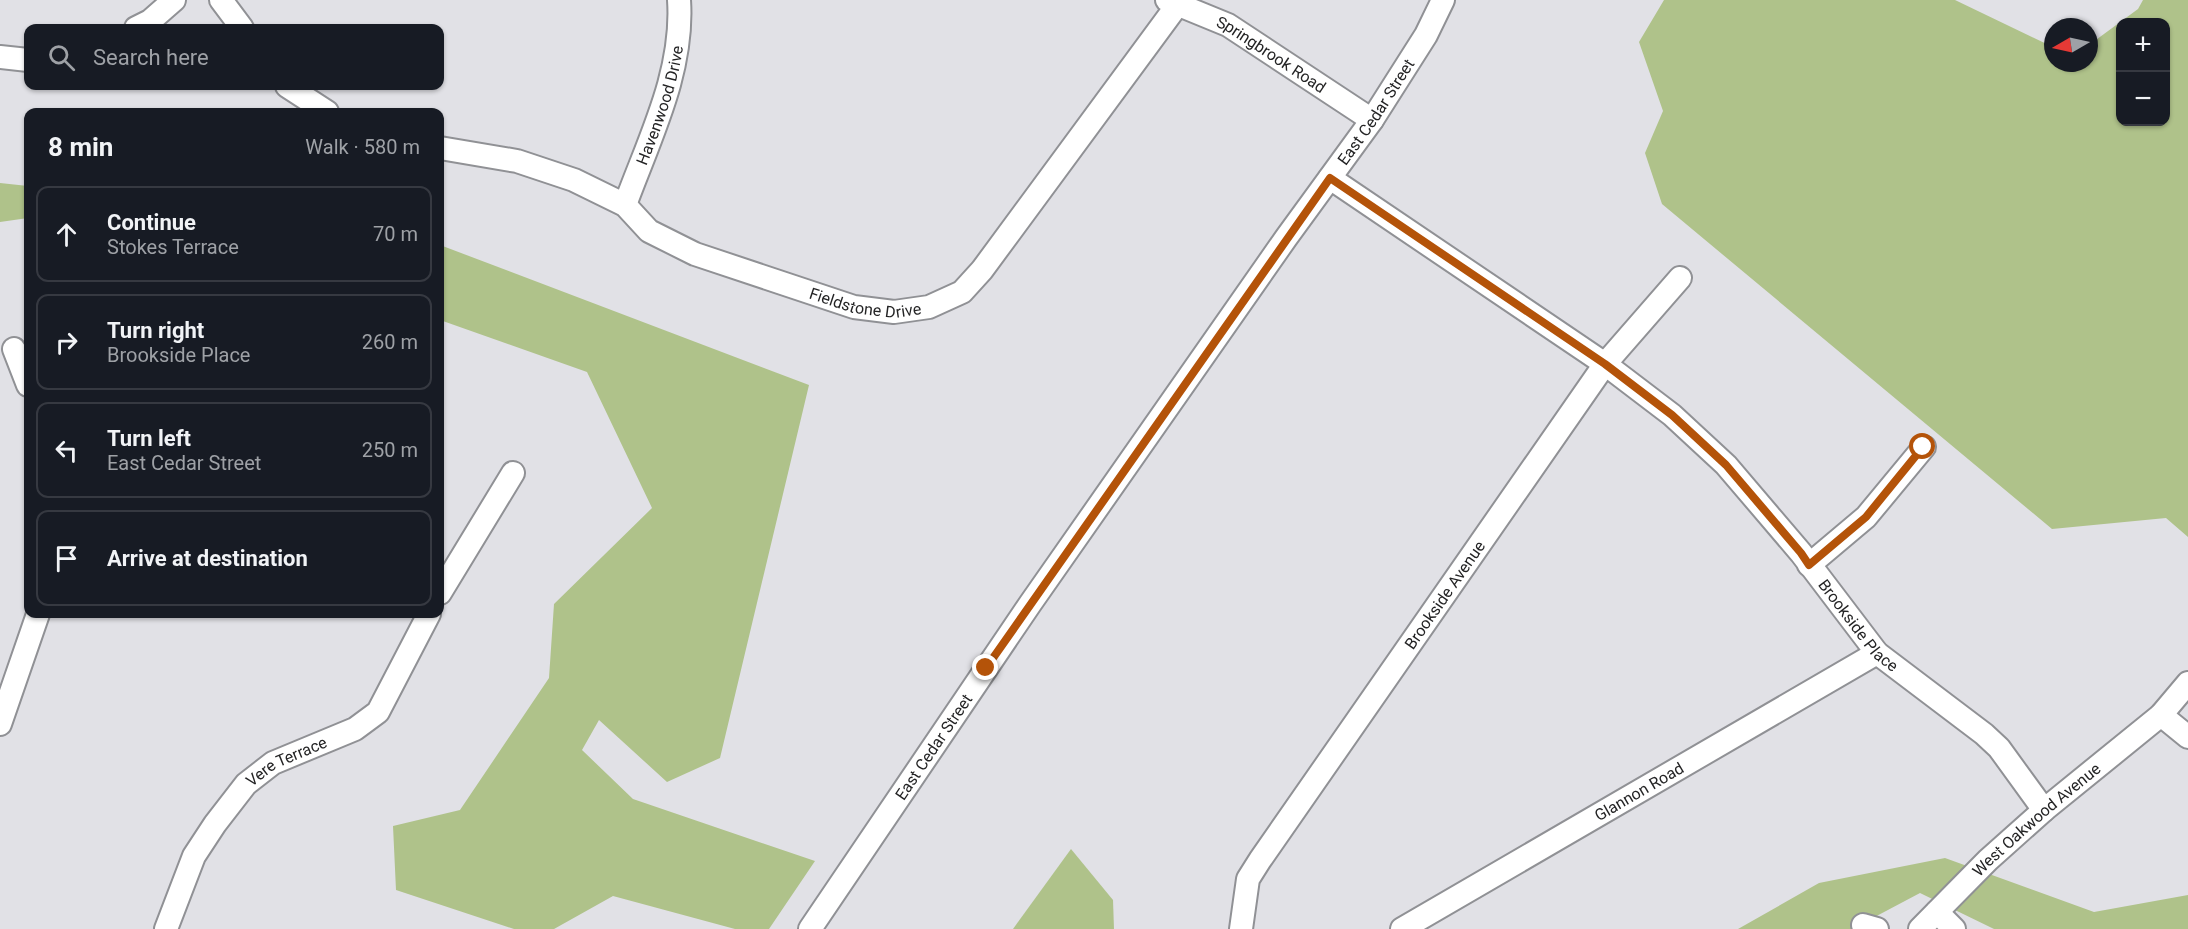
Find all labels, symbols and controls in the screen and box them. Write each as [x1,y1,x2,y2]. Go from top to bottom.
street label: Springbrook Road [1214,12,1329,97]
north arrow [2044,18,2098,72]
map controls [2116,18,2170,126]
button: + [2116,18,2170,72]
search box [24,24,444,90]
icon: search [45,41,78,74]
street label: Havenwood Drive [632,44,687,168]
text: Search here [93,45,209,70]
street label: East Cedar Street [1334,56,1418,169]
button: − [2116,72,2170,126]
text: 8 min [48,132,113,162]
text: Walk · 580 m [305,135,420,159]
text: Continue [107,210,196,235]
icon: ahead [50,218,83,251]
text: 70 m [373,222,418,246]
text: Stokes Terrace [107,235,239,259]
street label: Fieldstone Drive [807,284,922,322]
text: Turn right [107,318,204,343]
icon: right [50,326,83,359]
text: 260 m [362,330,418,354]
text: Brookside Place [107,343,250,367]
text: Turn left [107,426,191,451]
route start [1909,433,1935,459]
icon: left [50,434,83,467]
text: 250 m [362,438,418,462]
text: East Cedar Street [107,451,261,475]
street label: Brookside Avenue [1401,537,1489,653]
icon: arrive [50,542,83,575]
text: Arrive at destination [107,546,308,571]
street label: Brookside Place [1814,576,1902,676]
route end [972,654,998,680]
street label: East Cedar Street [891,691,976,804]
street label: Vere Terrace [242,733,330,790]
street label: Glannon Road [1591,758,1687,825]
street label: West Oakwood Avenue [1969,759,2104,880]

